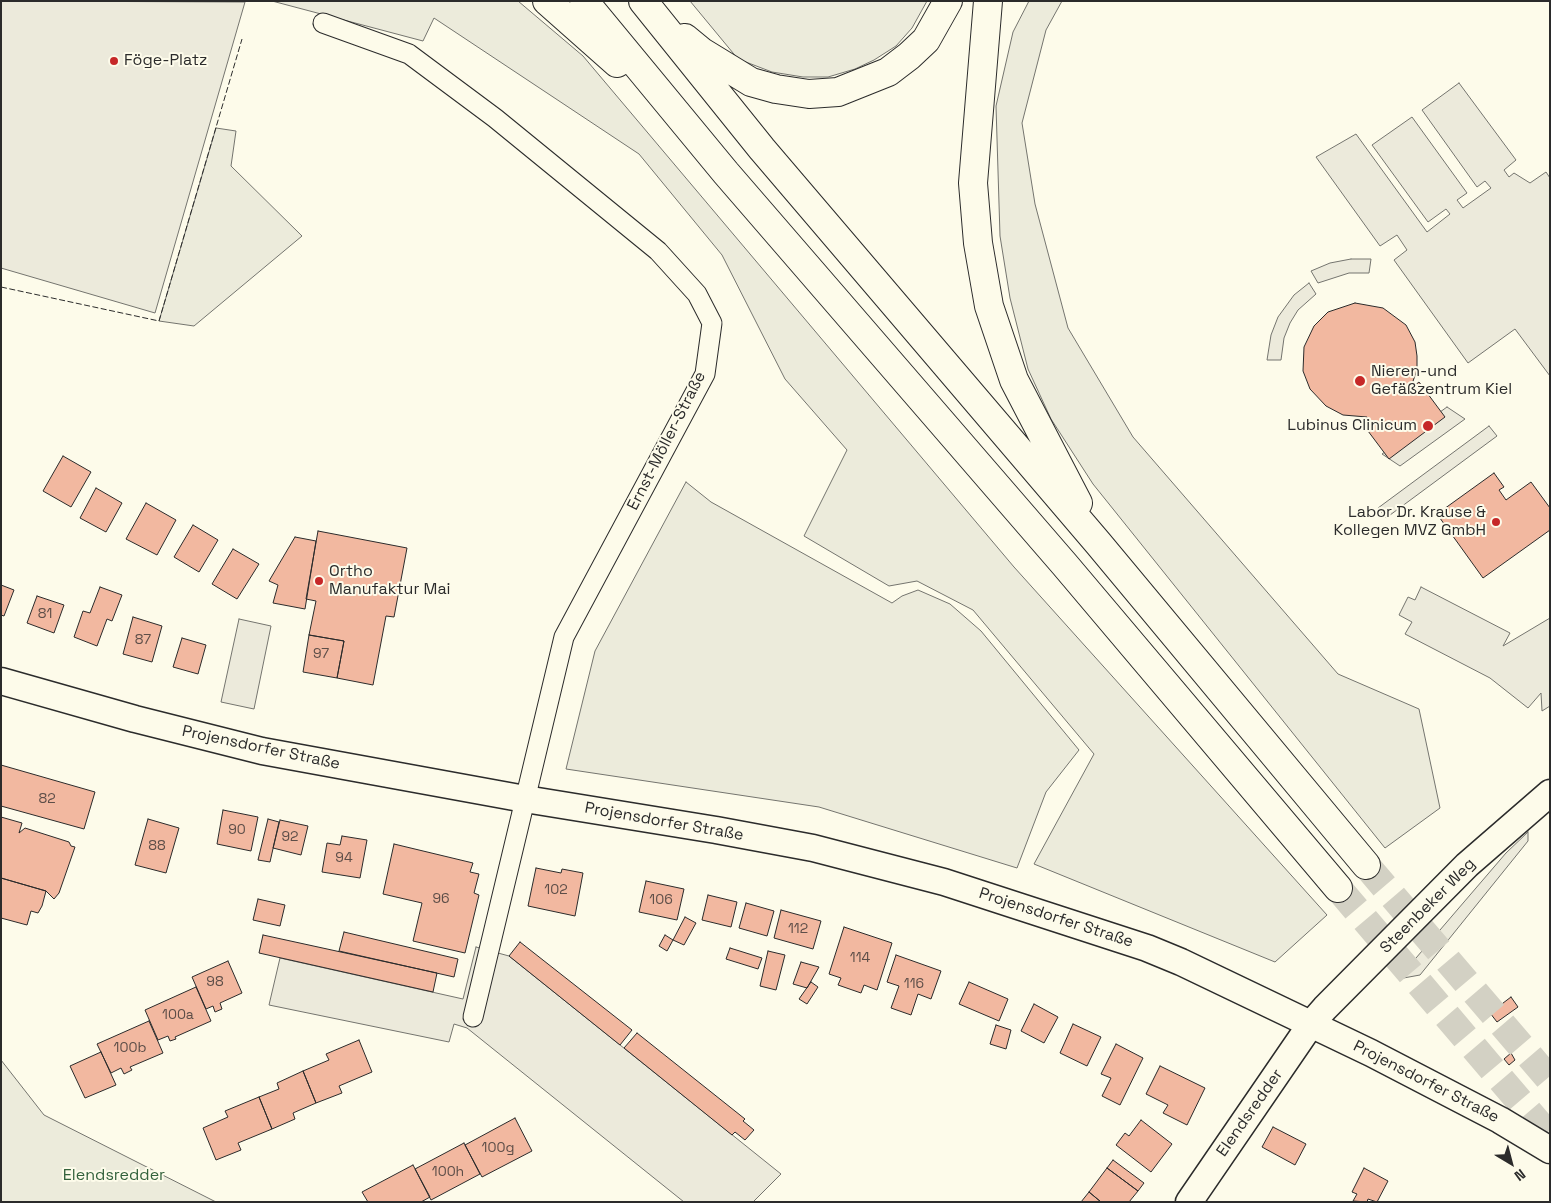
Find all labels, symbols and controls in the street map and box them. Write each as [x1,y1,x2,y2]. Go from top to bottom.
place label: Föge-Platz [124,51,207,71]
marker: Föge-Platz [108,55,120,67]
place label: Nieren-und Gefäßzentrum Kiel [1371,362,1512,400]
street label: Ernst-Möller-Straße [624,368,710,514]
marker: Nieren-und Gefäßzentrum Kiel [1353,374,1367,388]
place label: Lubinus Clinicum [1287,416,1417,436]
marker: Lubinus Clinicum [1421,419,1435,433]
place label: Labor Dr. Krause & Kollegen MVZ GmbH [1333,503,1486,541]
marker: Labor Dr. Krause & Kollegen MVZ GmbH [1490,516,1502,528]
place label: Ortho Manufaktur Mai [329,562,450,600]
marker: Ortho Manufaktur Mai [313,575,325,587]
house number: 81 [38,606,52,622]
house number: 87 [135,632,151,648]
house number: 97 [313,646,329,662]
street label: Projensdorfer Straße [180,722,342,774]
house number: 82 [38,791,56,807]
street label: Projensdorfer Straße [583,799,745,845]
house number: 90 [228,822,246,838]
house number: 92 [281,829,299,845]
house number: 88 [148,838,166,854]
house number: 94 [335,850,353,866]
street label: Steenbeker Weg [1376,854,1480,958]
house number: 102 [544,882,568,898]
street label: Projensdorfer Straße [976,884,1136,952]
house number: 96 [432,891,450,907]
house number: 106 [649,892,673,908]
house number: 112 [788,921,808,937]
house number: 114 [850,950,870,966]
house number: 98 [206,974,224,990]
house number: 116 [904,976,924,992]
house number: 100a [162,1007,194,1023]
street label: Projensdorfer Straße [1350,1037,1502,1127]
house number: 100b [114,1040,146,1056]
street label: Elendsredder [1213,1066,1287,1160]
north arrow [1486,1138,1536,1188]
house number: 100g [482,1140,514,1156]
house number: 100h [432,1164,464,1180]
text: N [1511,1165,1529,1185]
park label: Elendsredder [63,1166,165,1186]

